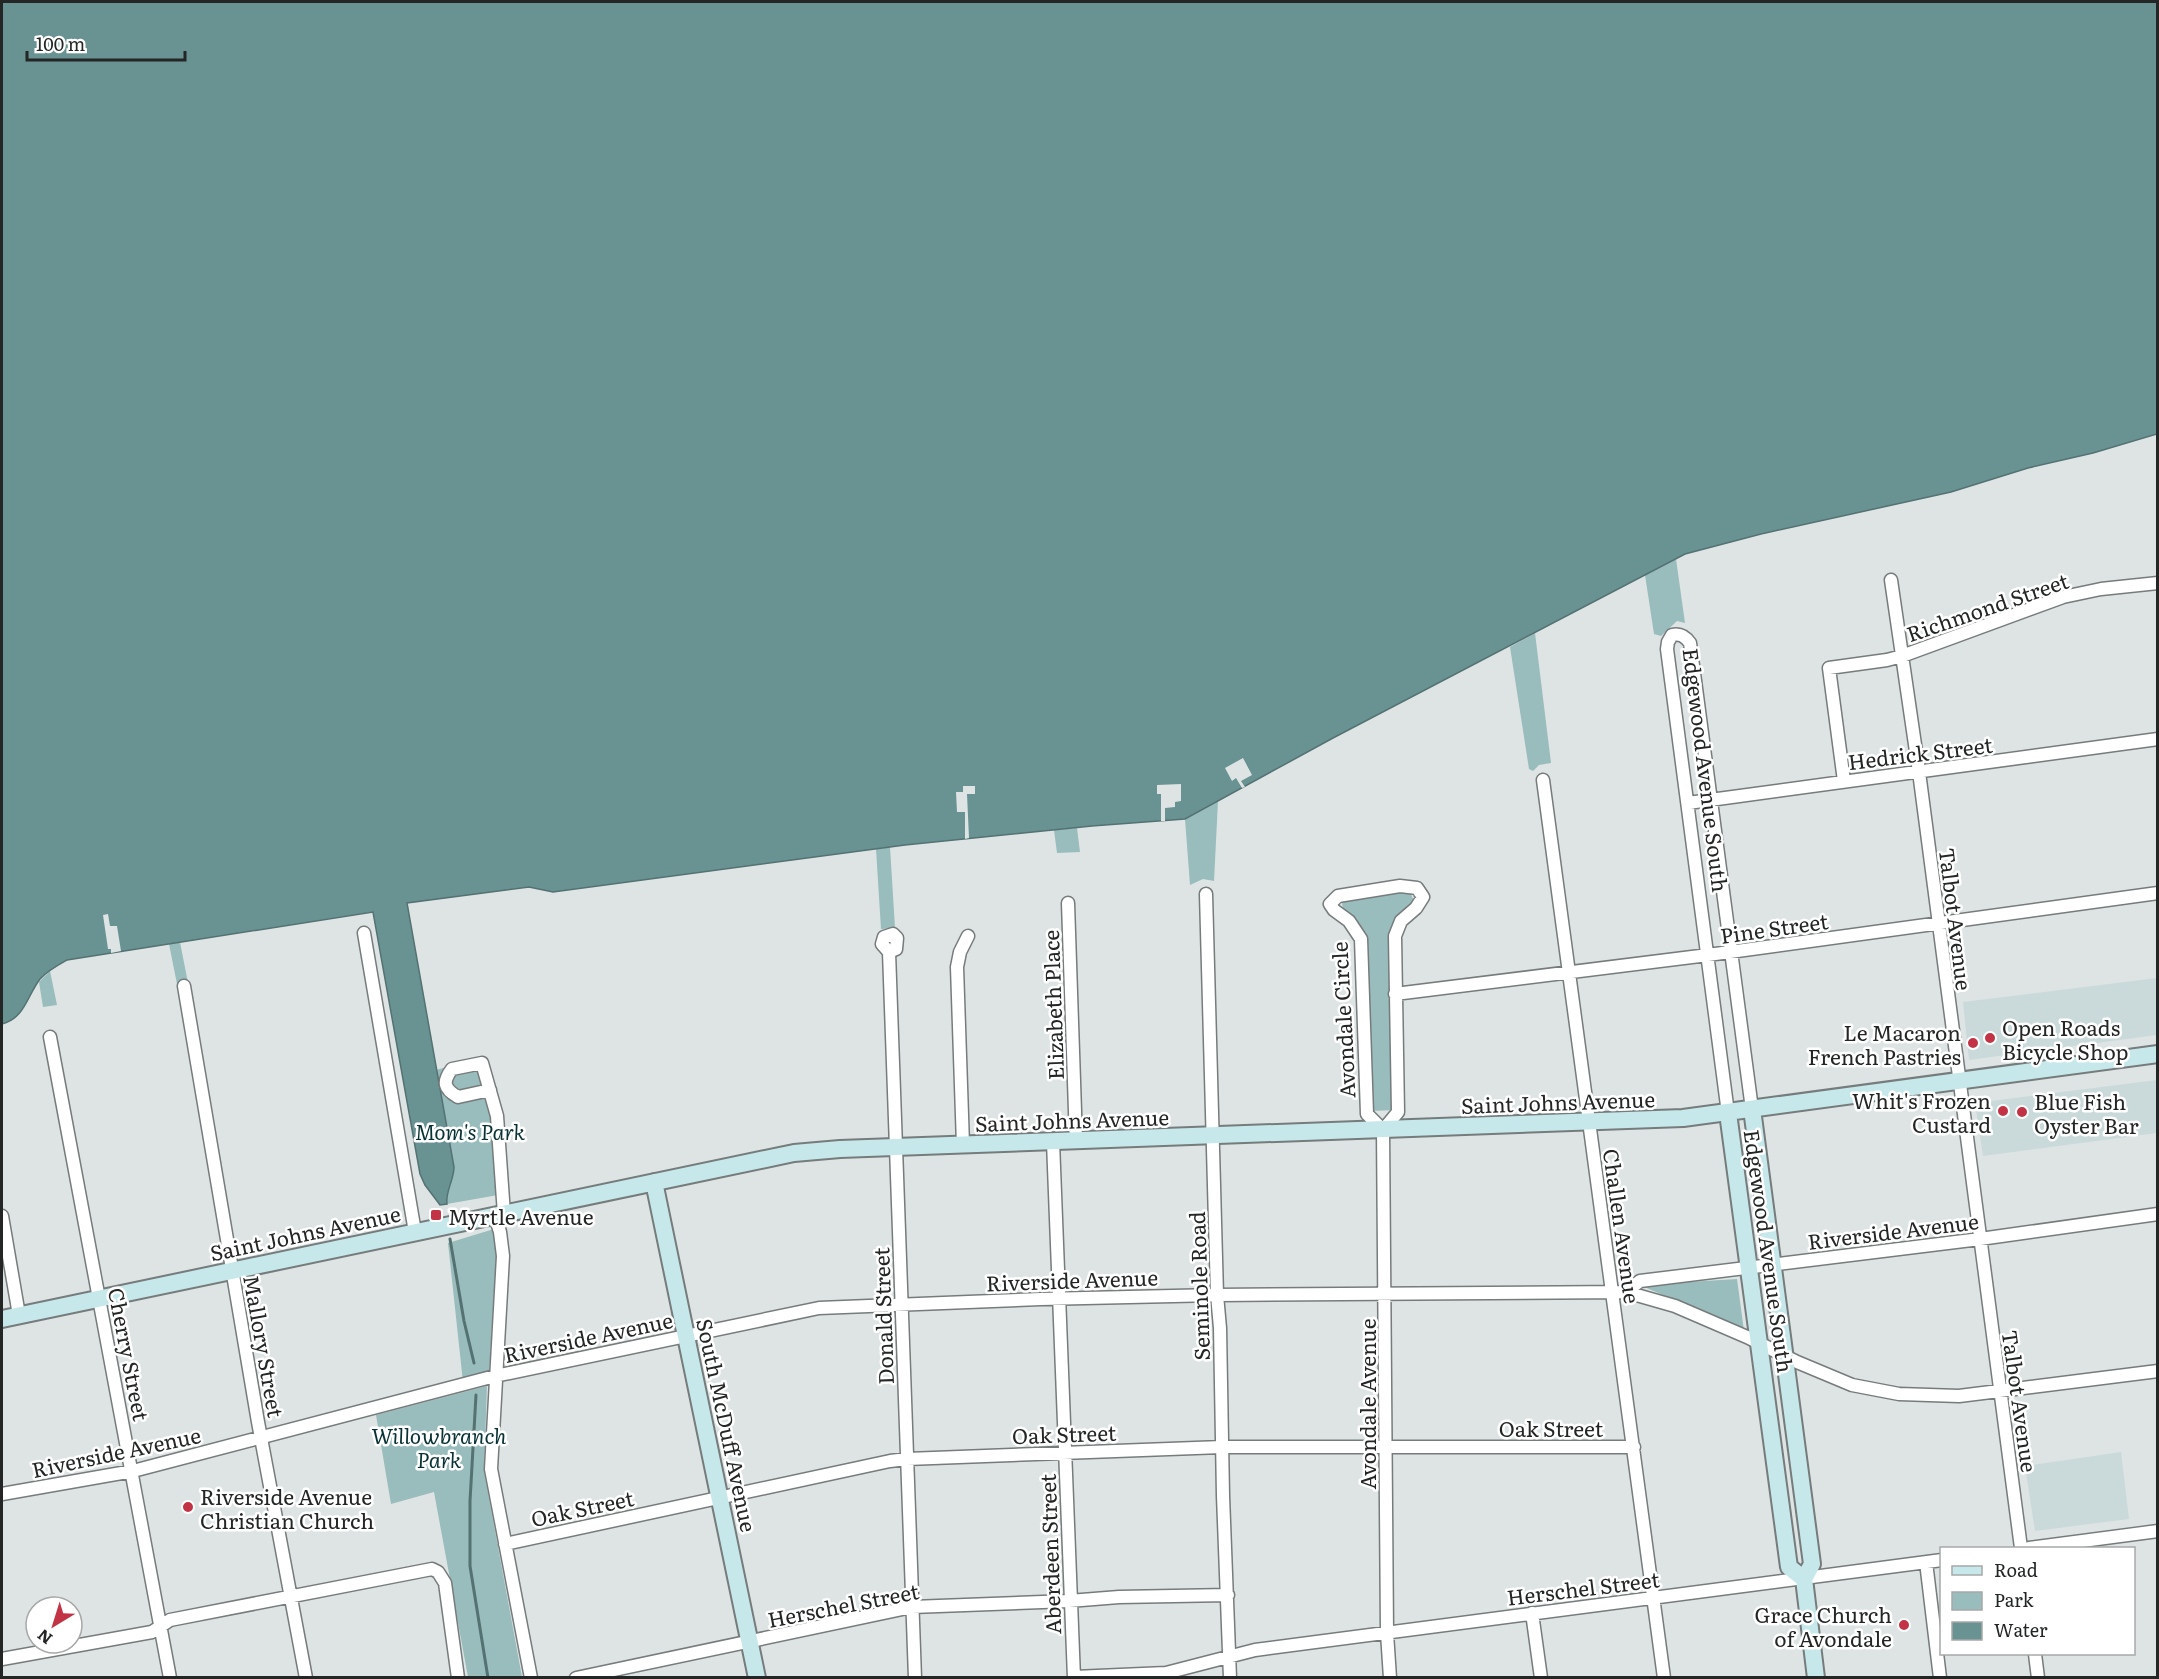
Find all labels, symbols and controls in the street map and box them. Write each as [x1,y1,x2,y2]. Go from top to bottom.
scale bar [27,24,184,62]
text: 100 m [36,30,85,57]
street label: Richmond Street [1902,564,2073,648]
street label: Edgewood Avenue South [1677,646,1737,894]
street label: Hedrick Street [1846,728,1995,776]
street label: Talbot Avenue [1933,846,1981,992]
street label: Pine Street [1718,904,1830,950]
street label: Elizabeth Place [1034,929,1070,1081]
street label: Avondale Circle [1322,941,1362,1099]
place label: Open Roads Bicycle Shop [2002,1011,2129,1066]
place label: Le Macaron French Pastries [1808,1016,1961,1071]
marker: Open Roads Bicycle Shop [1983,1031,1997,1045]
marker: Le Macaron French Pastries [1966,1036,1980,1050]
street label: Saint Johns Avenue [1460,1082,1656,1120]
place label: Whit's Frozen Custard [1852,1084,1991,1139]
place label: Blue Fish Oyster Bar [2034,1085,2139,1140]
street label: Saint Johns Avenue [974,1100,1170,1138]
marker: Whit's Frozen Custard [1996,1104,2010,1118]
marker: Blue Fish Oyster Bar [2015,1105,2029,1119]
park label: Mom's Park [415,1115,526,1146]
street label: Edgewood Avenue South [1738,1127,1802,1375]
street label: Challen Avenue [1597,1147,1649,1306]
street label: Saint Johns Avenue [207,1197,403,1267]
place label: Myrtle Avenue [448,1200,594,1231]
street label: Riverside Avenue [1806,1204,1980,1256]
marker: Myrtle Avenue [429,1208,443,1222]
street label: Seminole Road [1180,1211,1216,1361]
street label: Donald Street [864,1246,900,1385]
street label: Riverside Avenue [985,1261,1159,1297]
street label: Mallory Street [237,1272,293,1420]
street label: Cherry Street [102,1285,158,1424]
street label: Riverside Avenue [501,1303,675,1369]
street label: South McDuff Avenue [690,1315,766,1535]
street label: Avondale Avenue [1351,1318,1382,1490]
street label: Talbot Avenue [1996,1328,2046,1474]
street label: Oak Street [1499,1412,1604,1443]
street label: Oak Street [1011,1416,1117,1450]
street label: Riverside Avenue [29,1418,203,1484]
park label: Willowbranch Park [372,1419,507,1474]
street label: Aberdeen Street [1031,1473,1067,1635]
place label: Riverside Avenue Christian Church [200,1480,374,1535]
street label: Oak Street [528,1481,637,1533]
marker: Riverside Avenue Christian Church [181,1500,195,1514]
legend [1940,1547,2135,1655]
text: Road [1994,1556,2038,1583]
street label: Herschel Street [1505,1562,1662,1612]
street label: Herschel Street [765,1574,922,1634]
text: Park [1994,1586,2035,1613]
north arrow [24,1595,84,1655]
place label: Grace Church of Avondale [1755,1598,1892,1653]
text: Water [1994,1616,2048,1643]
marker: Grace Church of Avondale [1897,1618,1911,1632]
text: N [31,1624,57,1651]

